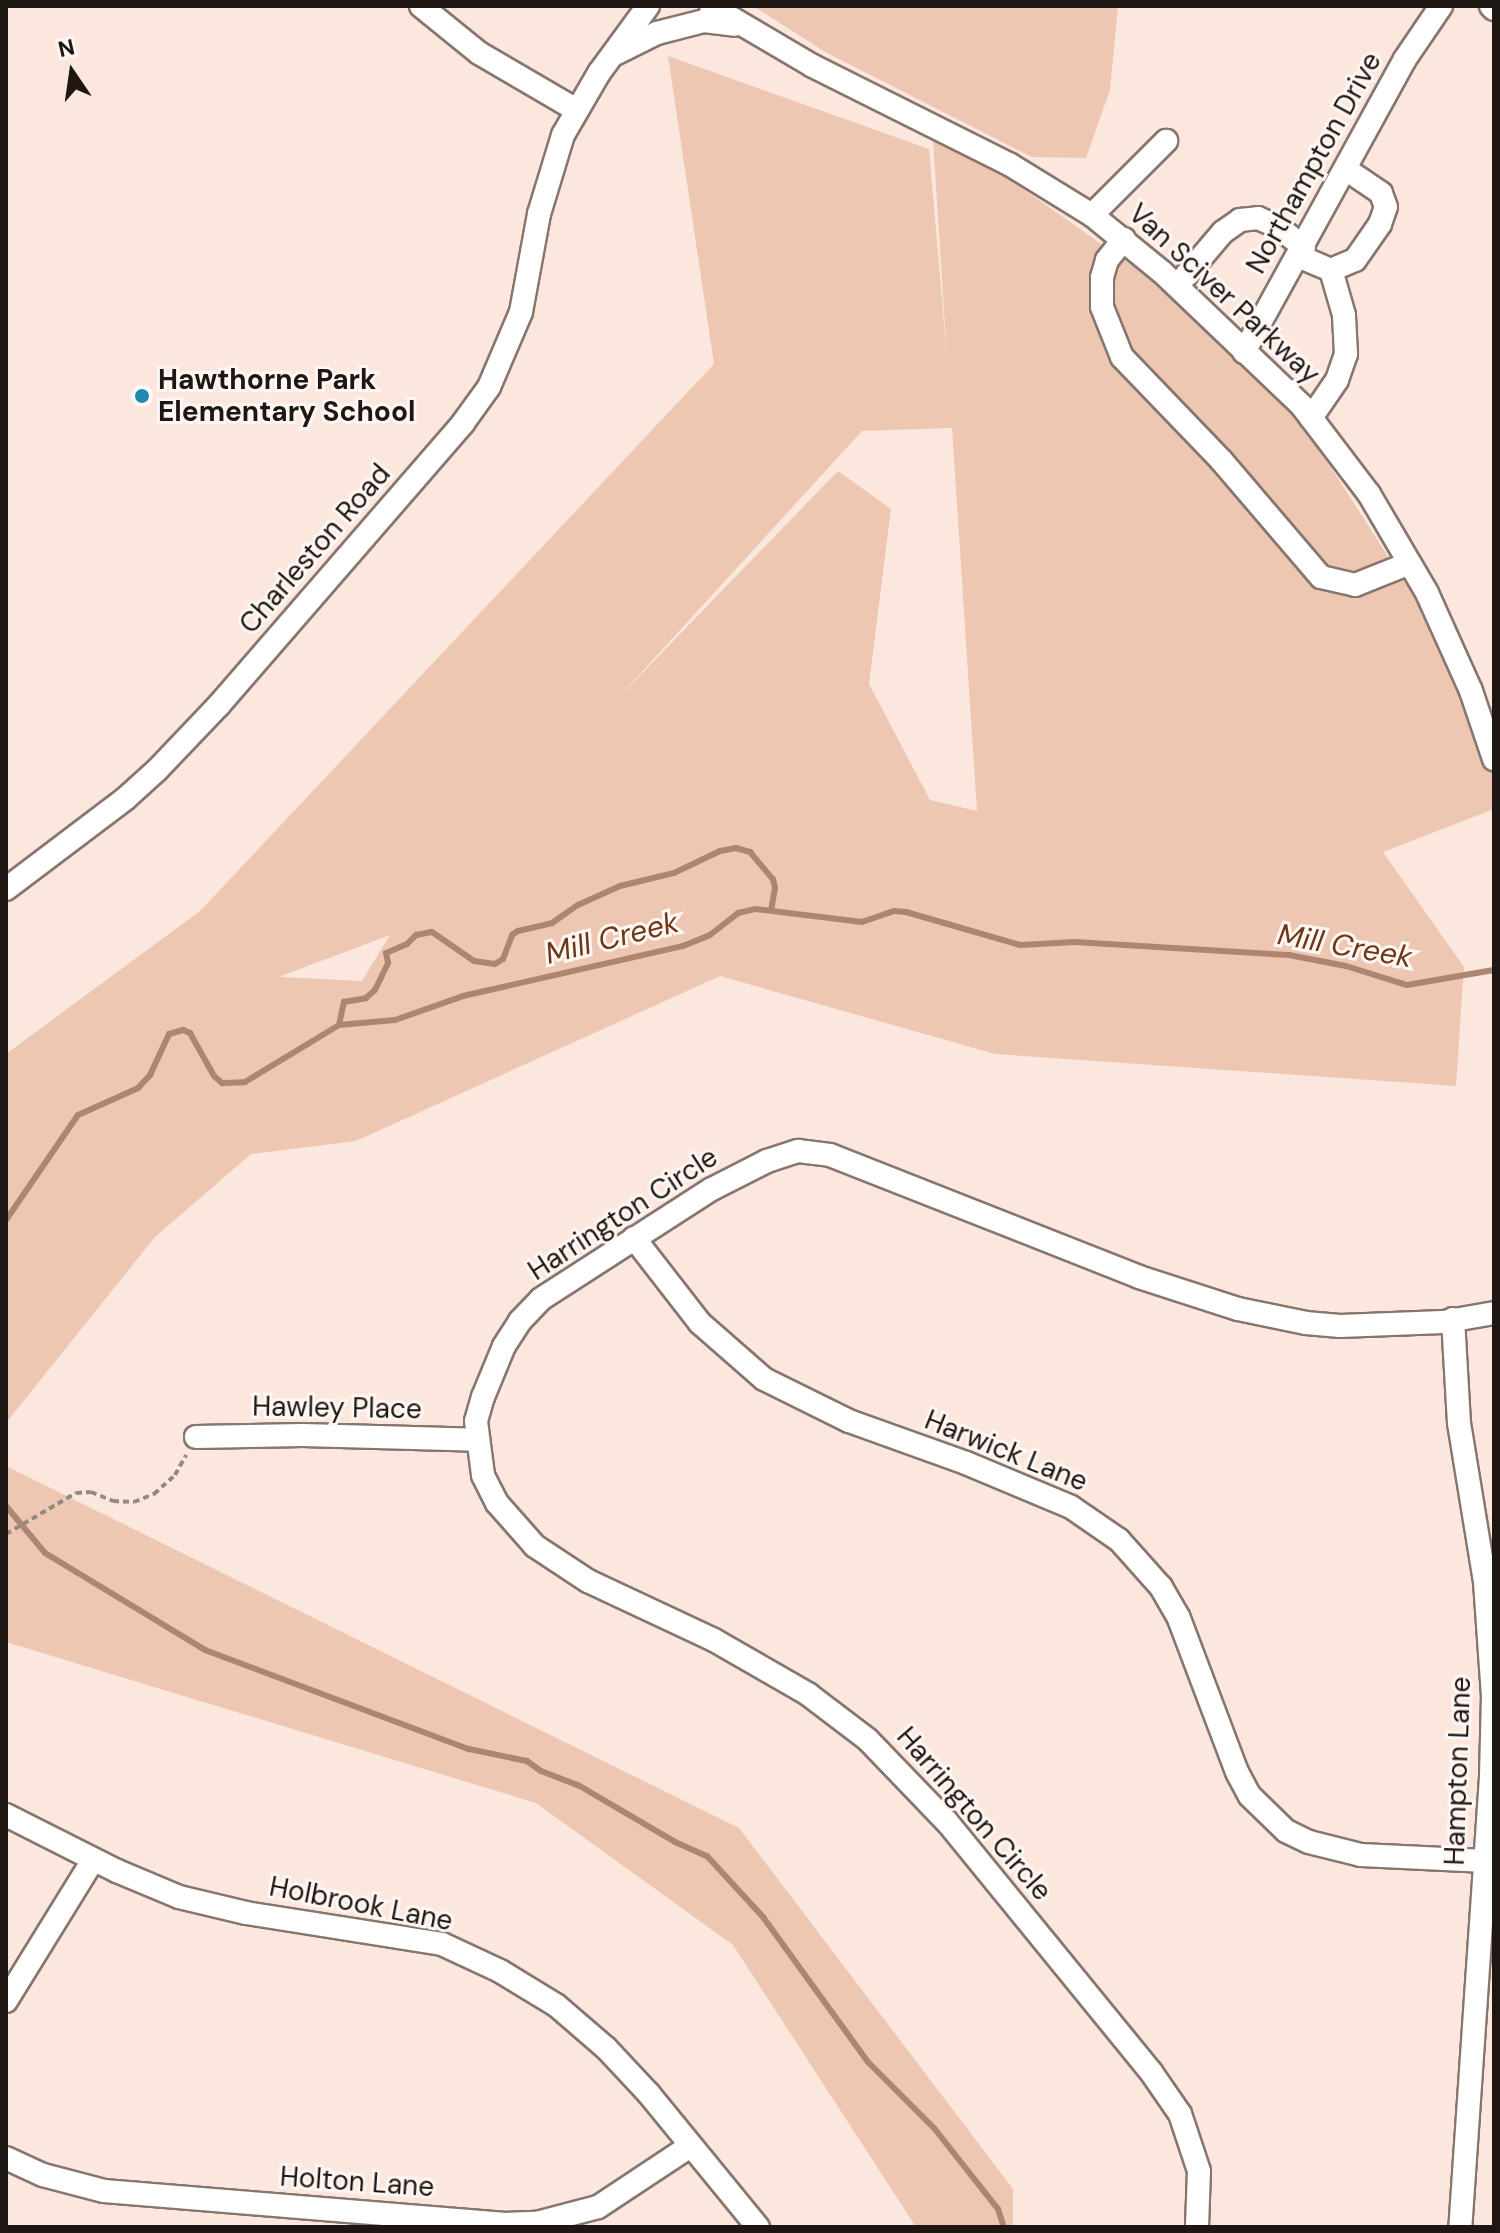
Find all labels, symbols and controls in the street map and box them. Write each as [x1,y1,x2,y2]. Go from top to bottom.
north arrow [32,32,112,112]
text: N [55,32,78,64]
street label: Northampton Drive [1239,47,1389,279]
street label: Van Sciver Parkway [1121,197,1327,391]
place label: Hawthorne Park Elementary School [158,363,415,429]
marker: Hawthorne Park Elementary School [133,387,151,405]
street label: Charleston Road [232,458,398,640]
water label: Mill Creek [542,904,682,972]
water label: Mill Creek [1275,916,1415,976]
street label: Harrington Circle [522,1140,724,1288]
street label: Hawley Place [252,1390,422,1426]
street label: Harwick Lane [920,1403,1092,1499]
street label: Hampton Lane [1438,1676,1478,1866]
street label: Harrington Circle [890,1720,1058,1908]
street label: Holbrook Lane [267,1870,455,1938]
street label: Holton Lane [279,2160,435,2204]

